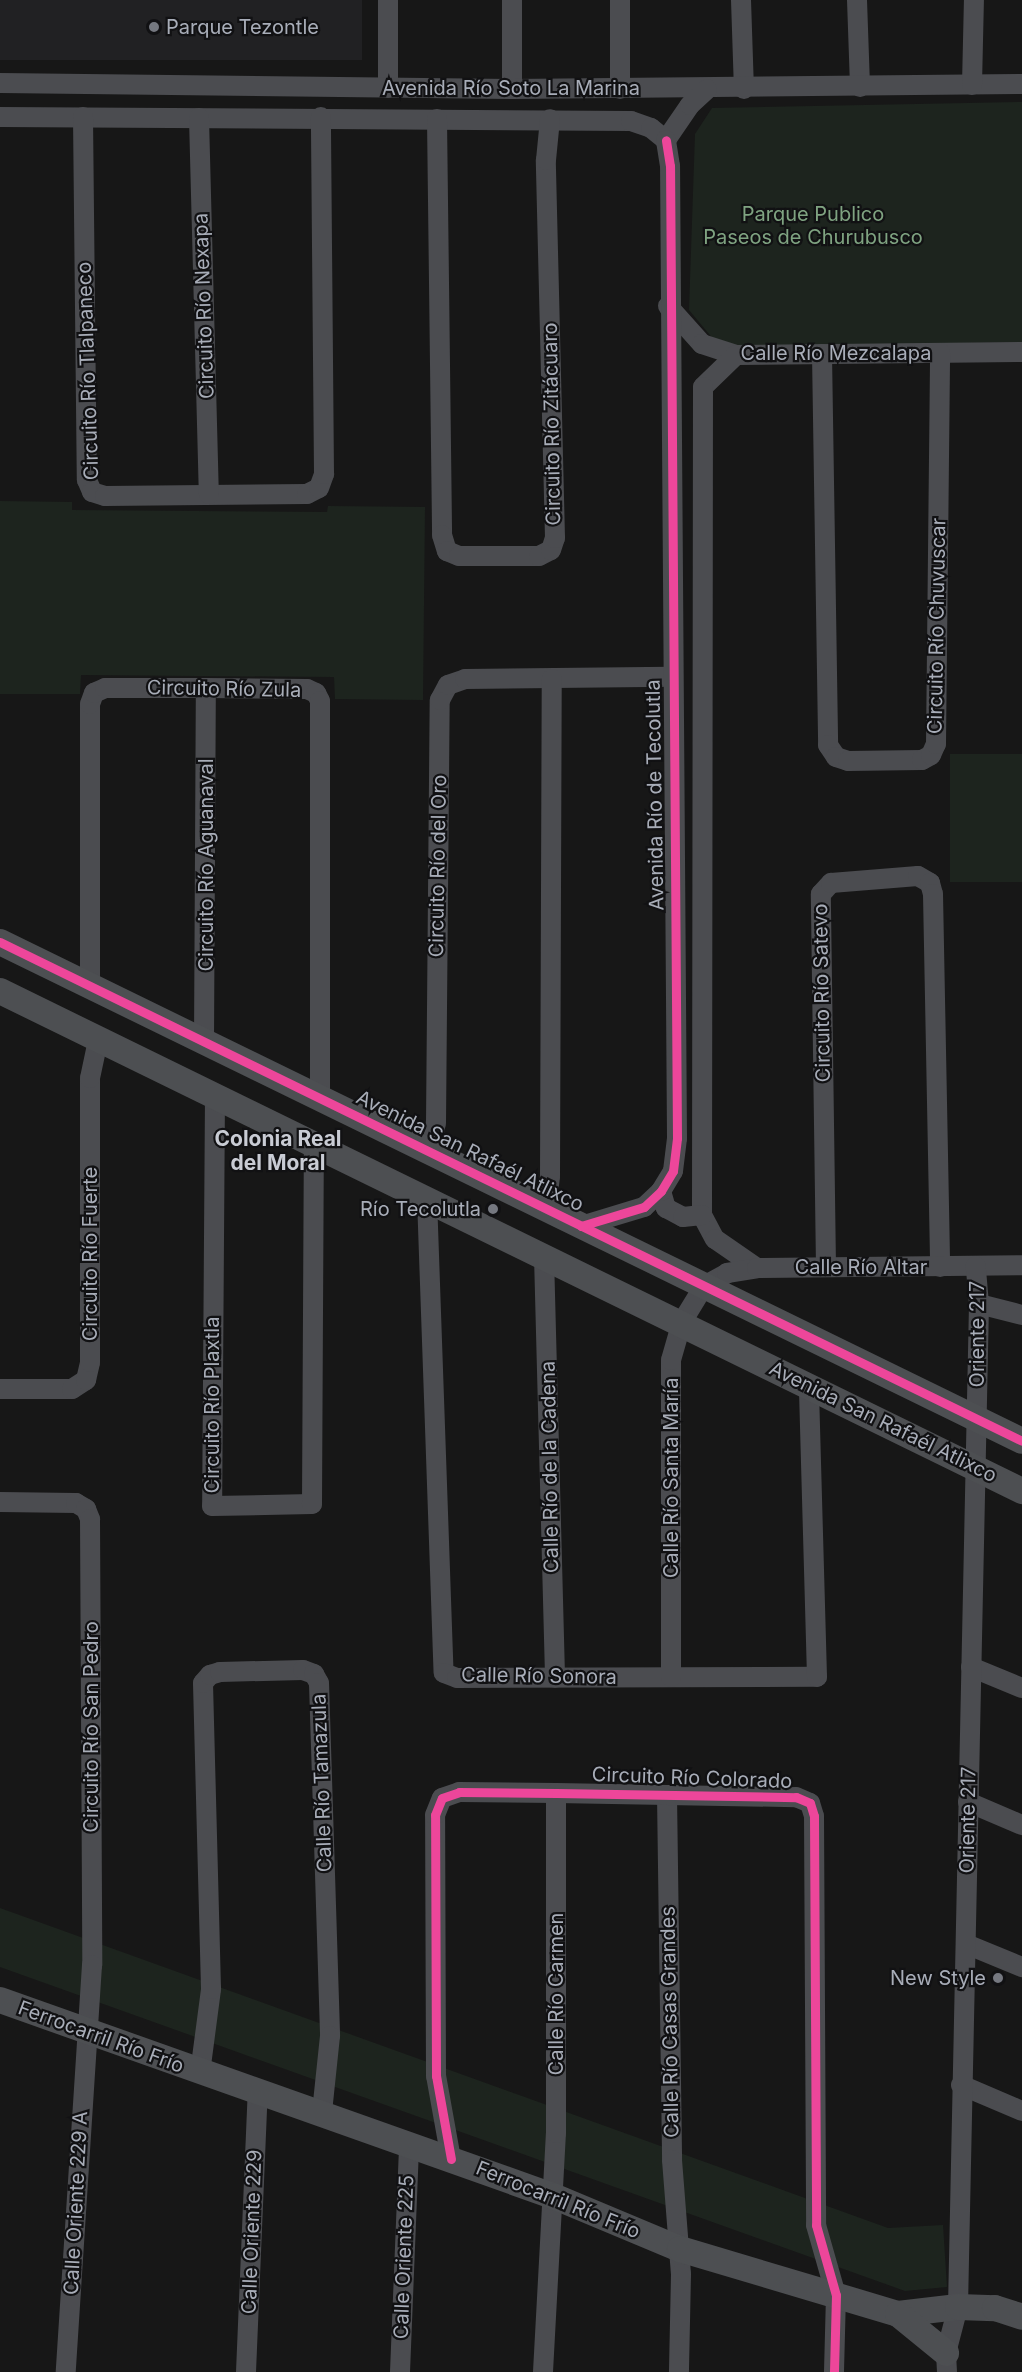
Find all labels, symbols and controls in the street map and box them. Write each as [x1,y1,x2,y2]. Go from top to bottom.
place label: Parque Tezontle [166,15,319,39]
marker: Parque Tezontle [147,20,161,34]
street label: Avenida Río Soto La Marina [382,76,640,100]
park label: Parque Publico Paseos de Churubusco [703,202,923,249]
street label: Circuito Río Nexapa [189,213,219,399]
street label: Circuito Río Tlalpaneco [72,261,104,481]
street label: Circuito Río Zitácuaro [538,322,566,526]
street label: Calle Río Mezcalapa [741,341,931,365]
street label: Circuito Río Chuvuscar [923,518,951,734]
street label: Circuito Río Zula [147,676,301,702]
street label: Avenida Río de Tecolutla [641,679,669,911]
street label: Circuito Río Aguanaval [194,758,218,972]
street label: Circuito Río del Oro [424,774,452,958]
street label: Circuito Río Satevo [808,904,836,1082]
street label: Avenida San Rafaél Atlixco [352,1085,588,1217]
district label: Colonia Real del Moral [214,1126,342,1176]
street label: Circuito Río Fuerte [78,1167,102,1341]
place label: Río Tecolutla [360,1197,481,1221]
marker: Río Tecolutla [486,1202,500,1216]
street label: Calle Río Altar [795,1255,927,1279]
street label: Oriente 217 [965,1281,989,1387]
street label: Circuito Río Plaxtla [200,1317,224,1493]
street label: Avenida San Rafaél Atlixco [765,1356,1001,1488]
street label: Calle Río de la Cadena [536,1361,564,1573]
street label: Calle Río Santa María [659,1378,683,1578]
street label: Circuito Río San Pedro [79,1621,103,1833]
street label: Calle Río Sonora [461,1663,617,1689]
street label: Calle Río Tamazula [307,1693,337,1873]
street label: Circuito Río Colorado [591,1763,793,1793]
street label: Oriente 217 [955,1766,981,1874]
street label: Calle Río Casas Grandes [656,1906,684,2138]
street label: Calle Río Carmen [544,1913,568,2075]
place label: New Style [890,1966,986,1990]
marker: New Style [991,1971,1005,1985]
street label: Ferrocarril Río Frío [15,1996,187,2078]
street label: Calle Oriente 229 A [59,2110,93,2296]
street label: Calle Oriente 229 [237,2149,267,2315]
street label: Ferrocarril Río Frío [472,2156,644,2244]
street label: Calle Oriente 225 [389,2174,419,2340]

